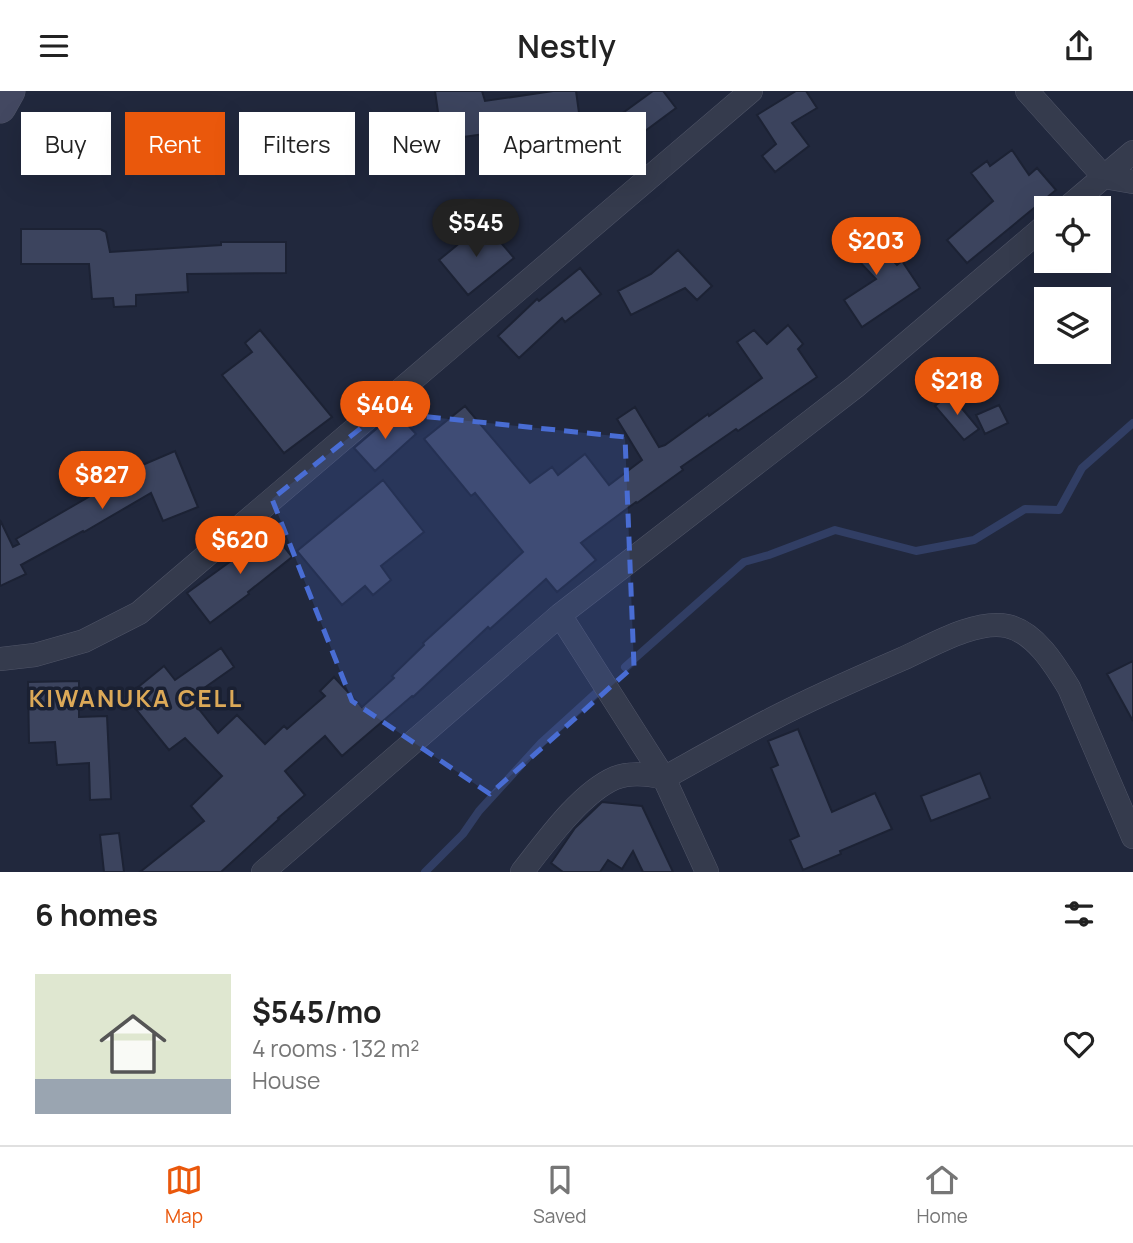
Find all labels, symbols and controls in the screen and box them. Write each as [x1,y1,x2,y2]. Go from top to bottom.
text: Nestly [517,24,616,68]
icon: menu [35,27,73,65]
icon: share [1060,27,1098,65]
chip: Buy [21,112,111,175]
chip: Rent [125,112,225,175]
chip: Filters [239,112,355,175]
chip: New [369,112,465,175]
chip: Apartment [479,112,646,175]
map controls [1034,196,1111,364]
button: locate [1034,196,1111,273]
pin: $545 [435,199,517,259]
text: $545 [448,206,504,238]
pin: $203 [835,218,917,277]
text: $203 [848,224,904,256]
button: layers [1034,287,1111,364]
pin: $218 [916,357,998,417]
text: $218 [931,364,983,396]
pin: $404 [344,381,426,441]
text: $404 [356,388,414,420]
pin: $827 [61,451,143,511]
text: $827 [75,458,129,490]
pin: $620 [199,517,281,576]
text: $620 [211,523,269,555]
district label: KIWANUKA CELL [29,681,243,714]
text: 6 homes [35,894,158,935]
icon: filters [1060,895,1098,933]
text: $545/mo [252,991,382,1032]
icon: home [91,1002,175,1086]
icon: heart [1060,1025,1098,1063]
text: 4 rooms · 132 m² [252,1032,420,1064]
text: House [252,1064,321,1096]
tab: Map [165,1161,203,1229]
tab: Saved [533,1161,587,1229]
tab: Home [917,1161,968,1229]

